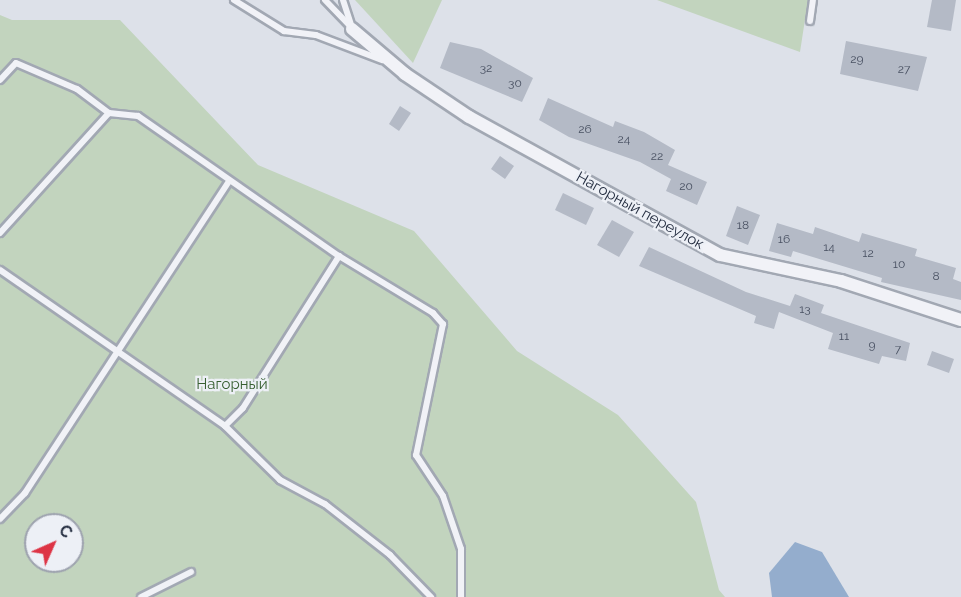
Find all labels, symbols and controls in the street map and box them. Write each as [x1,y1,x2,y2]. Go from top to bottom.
house number: 29 [850,53,864,67]
house number: 32 [480,62,492,76]
house number: 27 [898,63,910,77]
house number: 30 [508,77,522,91]
house number: 26 [578,123,592,137]
house number: 24 [618,133,630,147]
house number: 22 [651,150,663,164]
street label: Нагорный переулок [573,168,707,254]
house number: 20 [679,180,693,194]
house number: 18 [737,219,749,233]
house number: 16 [778,233,790,247]
house number: 14 [823,241,835,255]
house number: 12 [862,247,874,261]
house number: 10 [893,258,905,272]
house number: 8 [932,270,940,284]
house number: 13 [799,303,811,317]
house number: 11 [839,330,849,344]
house number: 9 [868,339,876,353]
house number: 7 [895,343,901,357]
park label: Нагорный [196,376,268,394]
north arrow [24,513,84,573]
text: С [55,521,76,542]

